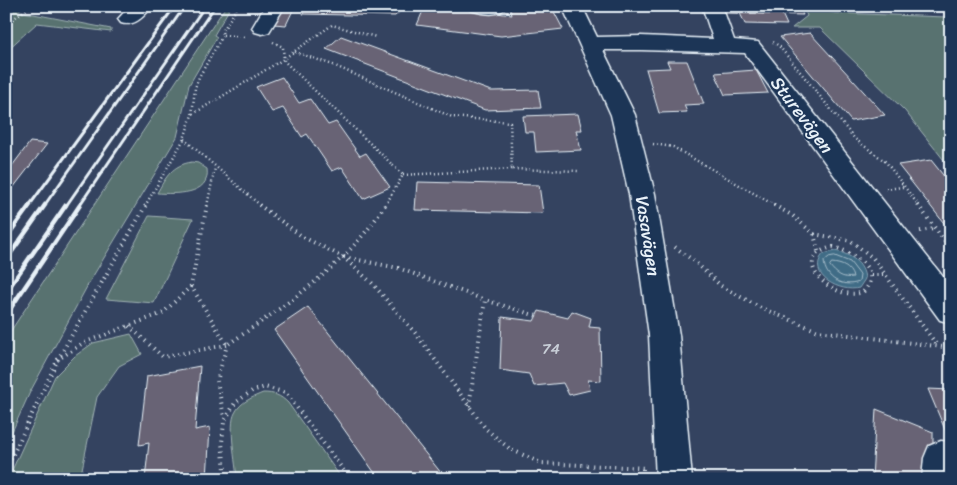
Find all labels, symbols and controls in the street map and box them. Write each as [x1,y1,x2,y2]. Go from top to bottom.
street label: Sturevägen [762,69,842,161]
street label: Vasavägen [626,194,670,279]
house number: 74 [542,336,560,362]

